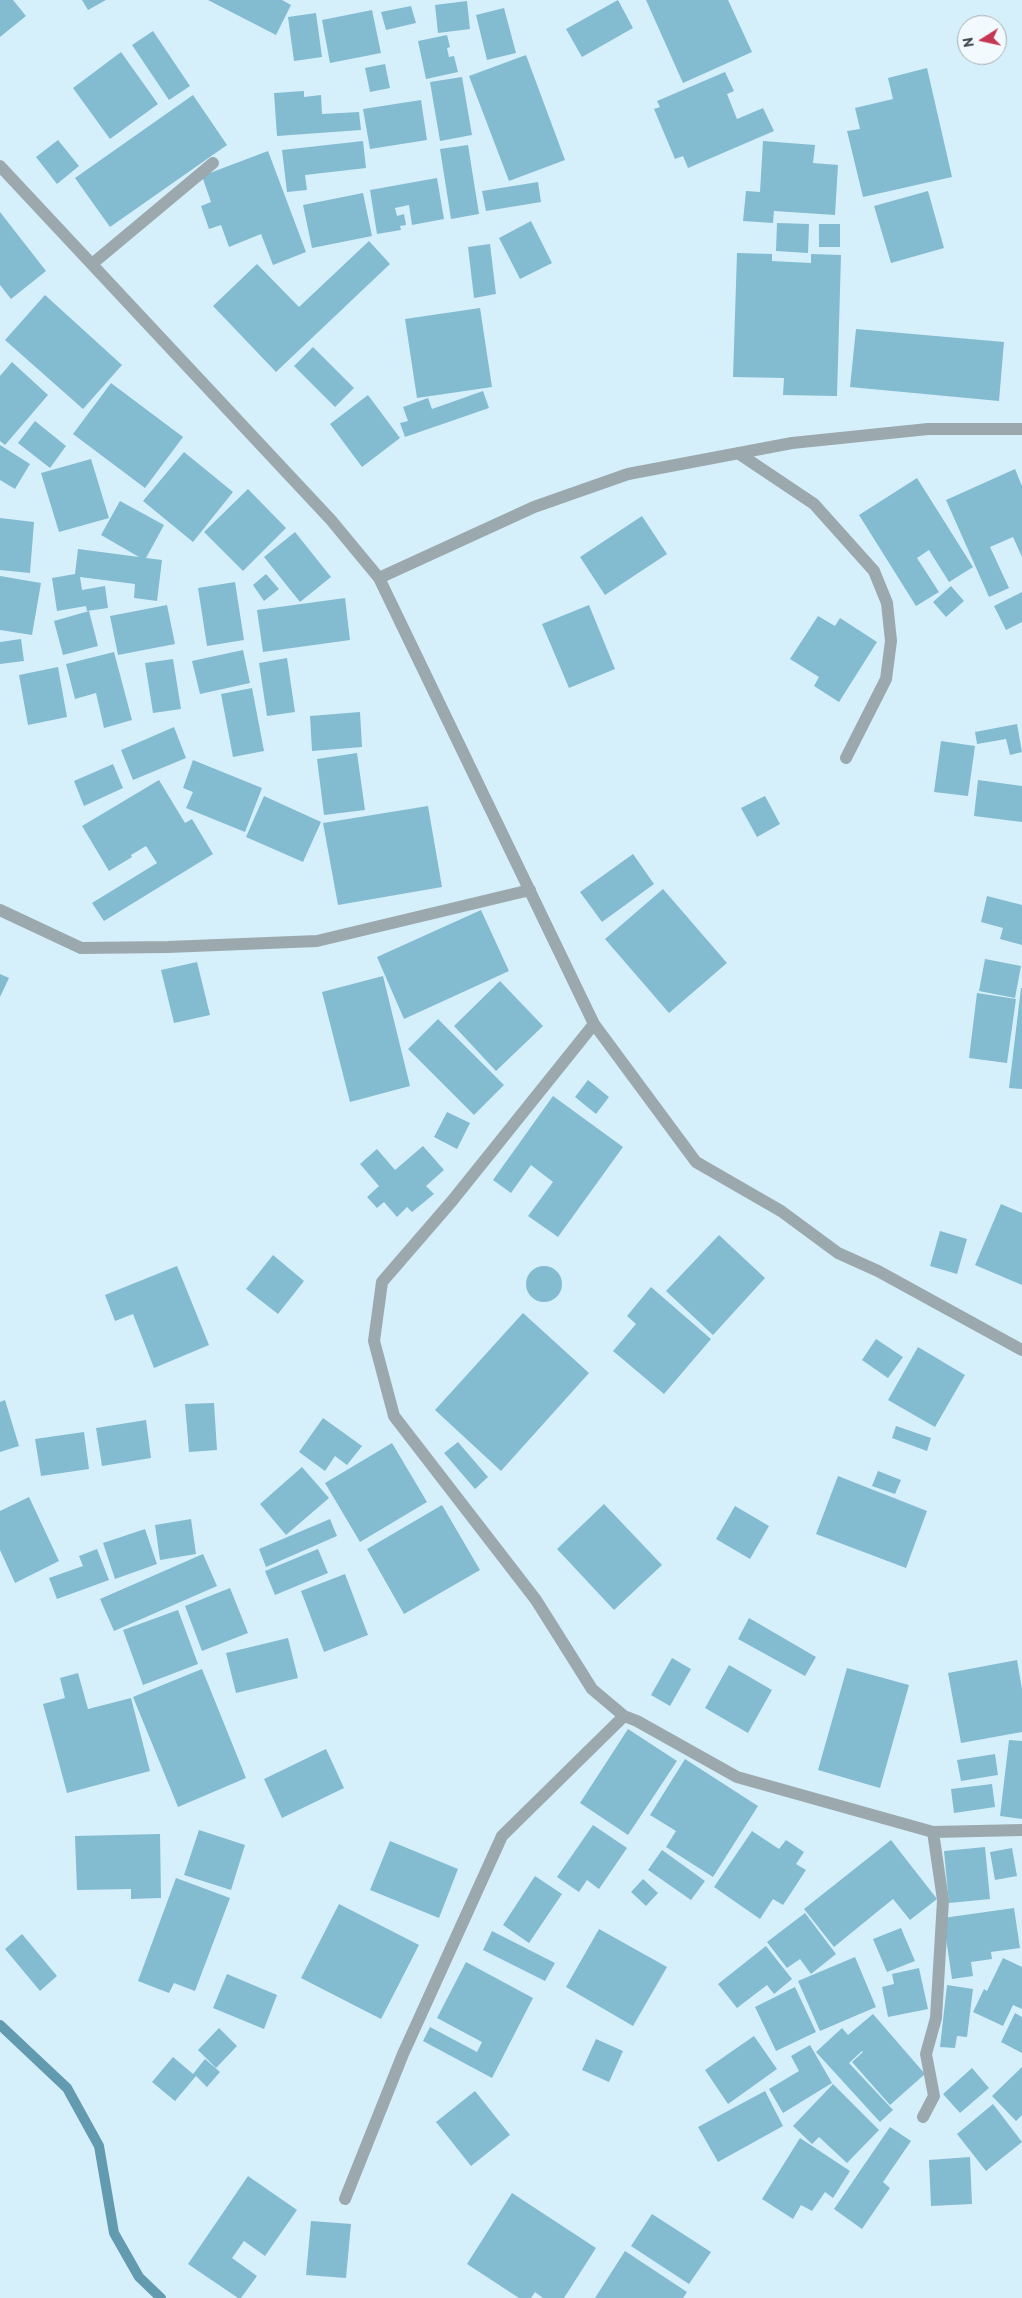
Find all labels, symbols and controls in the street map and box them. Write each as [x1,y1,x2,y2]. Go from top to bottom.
north arrow [957,15,1007,65]
text: N [959,36,978,49]

